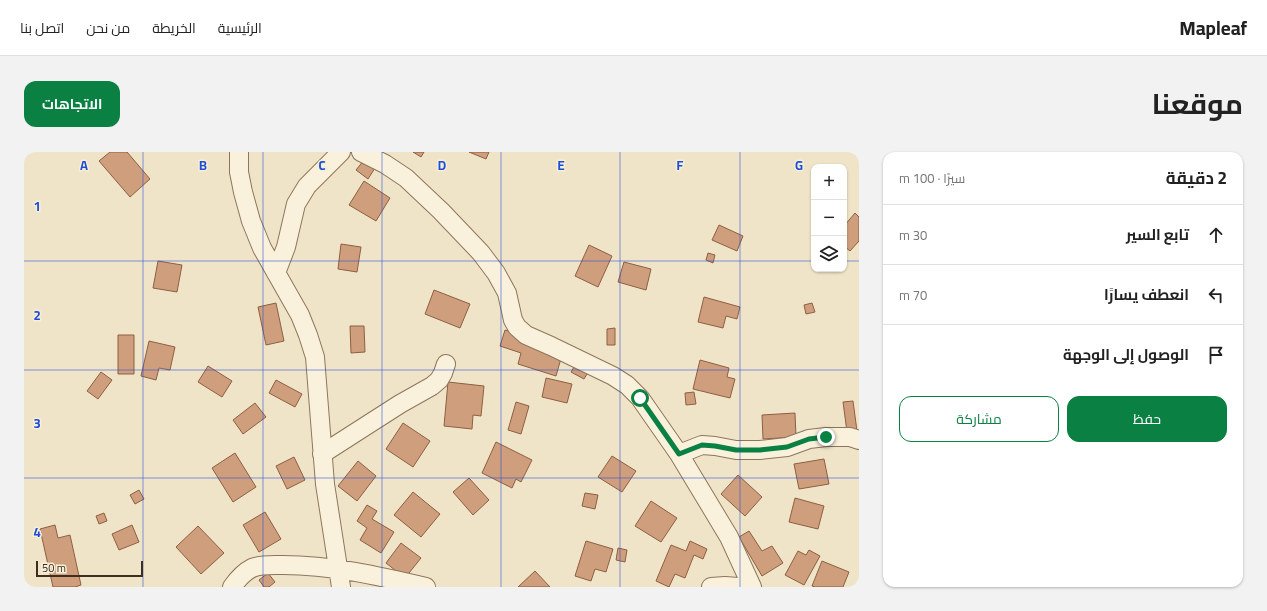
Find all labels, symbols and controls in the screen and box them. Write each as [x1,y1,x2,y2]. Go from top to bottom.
text: Mapleaf [1180,10,1247,46]
text: اتصل بنا [20,15,64,41]
text: من نحن [86,15,130,41]
text: الخريطة [152,15,196,41]
text: الرئيسية [218,15,262,41]
text: موقعنا [1152,78,1243,130]
button: الاتجاهات [24,81,120,127]
text: A [80,153,88,177]
text: B [199,153,207,177]
text: C [318,153,326,177]
text: D [438,153,446,177]
text: E [557,153,565,177]
text: F [677,153,684,177]
text: G [795,153,803,177]
text: 2 دقيقة [1166,162,1227,194]
map controls [811,164,847,272]
button: + [811,164,847,200]
text: سيرًا · 100 m [899,166,965,190]
text: 1 [33,194,41,218]
button: − [811,200,847,236]
text: تابع السير [1126,220,1189,249]
text: 30 m [899,223,927,247]
icon: ahead [1205,224,1227,246]
button: layers [811,236,847,272]
text: انعطف يسارًا [1104,280,1189,309]
text: 70 m [899,283,927,307]
icon: left [1205,284,1227,306]
text: 2 [33,303,41,327]
text: الوصول إلى الوجهة [1063,340,1189,369]
icon: arrive [1205,344,1227,366]
route start [631,389,649,407]
button: مشاركة [899,396,1059,442]
button: حفظ [1067,396,1227,442]
text: 3 [33,411,41,435]
route end [817,428,835,446]
text: 4 [33,520,41,544]
text: 50 m [42,558,66,578]
scale bar [36,559,143,578]

